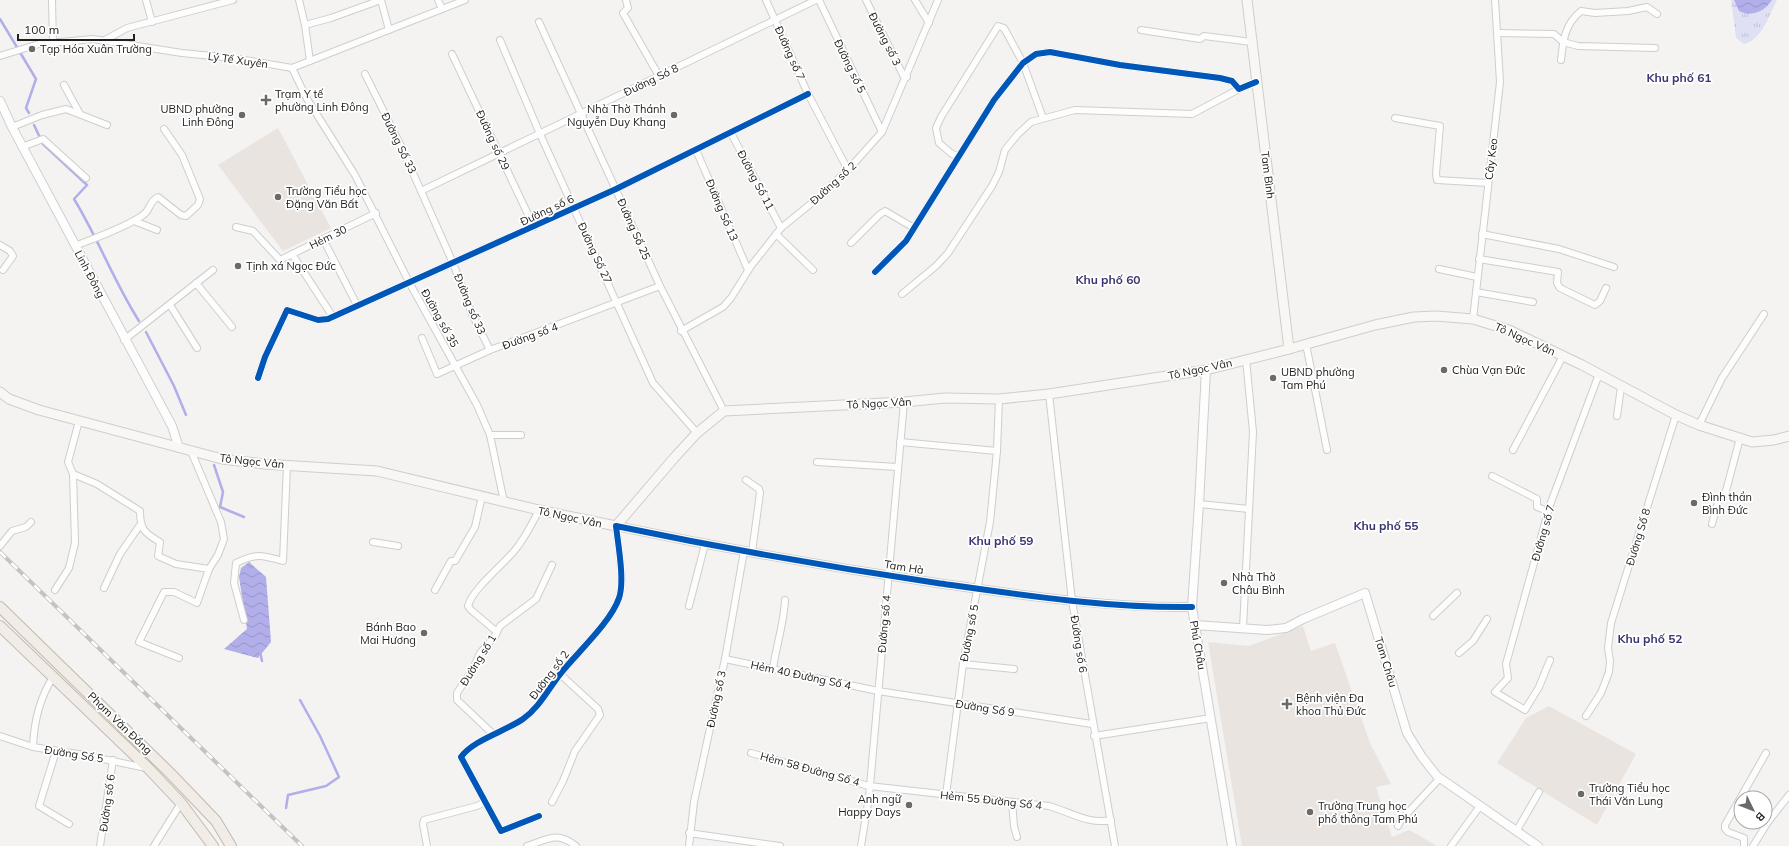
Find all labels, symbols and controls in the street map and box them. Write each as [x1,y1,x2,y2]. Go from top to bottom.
street label: Đường số 3 [866,10,904,68]
scale bar [18,16,134,42]
text: 100 m [24,22,59,37]
street label: Đường số 7 [772,24,808,82]
street label: Đường số 5 [831,37,869,95]
place label: Tạp Hóa Xuân Trường [40,42,152,56]
marker: Tạp Hóa Xuân Trường [27,44,37,54]
street label: Lý Tế Xuyên [207,49,269,71]
street label: Đường Só 8 [621,61,681,99]
district label: Khu phố 61 [1646,70,1712,85]
place label: Trạm Y tế phường Linh Đông [275,87,369,114]
marker: Trạm Y tế phường Linh Đông [260,94,272,106]
place label: UBND phường Linh Đông [160,102,234,129]
place label: Nhà Thờ Thánh Nguyễn Duy Khang [567,102,666,129]
street label: Đường số 29 [473,108,513,172]
marker: UBND phường Linh Đông [237,110,247,120]
street label: Đường Số 33 [378,110,420,176]
marker: Nhà Thờ Thánh Nguyễn Duy Khang [669,110,679,120]
street label: Cây Keo [1481,137,1501,181]
street label: Đường Số 11 [734,148,778,212]
street label: Tam Bình [1258,150,1278,200]
street label: Đường số 2 [807,158,860,208]
street label: Đường Số 13 [703,177,741,243]
place label: Trường Tiểu học Đặng Văn Bất [286,184,368,211]
street label: Đường số 6 [518,191,577,229]
marker: Trường Tiểu học Đặng Văn Bất [273,192,283,202]
street label: Đường Số 25 [614,196,654,262]
street label: Đường Số 27 [575,220,615,286]
street label: Hẻm 30 [307,222,349,252]
street label: Linh Đông [72,248,108,300]
place label: Tịnh xá Ngọc Đức [246,259,336,273]
marker: Tịnh xá Ngọc Đức [233,261,243,271]
street label: Đường số 33 [451,272,489,336]
district label: Khu phố 60 [1075,272,1141,287]
street label: Đường số 35 [418,286,462,350]
street label: Đường số 4 [500,319,560,352]
street label: Tô Ngọc Vân [1492,319,1558,359]
street label: Tô Ngọc Vân [1167,355,1233,383]
place label: Chùa Vạn Đức [1452,363,1526,377]
place label: UBND phường Tam Phú [1281,365,1355,392]
marker: Chùa Vạn Đức [1439,365,1449,375]
marker: UBND phường Tam Phú [1268,373,1278,383]
street label: Tô Ngọc Vân [846,394,912,412]
street label: Tô Ngọc Vân [219,451,285,471]
place label: Đình thần Bình Đức [1702,490,1752,517]
marker: Đình thần Bình Đức [1689,498,1699,508]
street label: Tô Ngọc Vân [537,503,603,531]
street label: Đường số 7 [1528,503,1558,563]
street label: Đường Số 8 [1623,506,1653,567]
district label: Khu phố 55 [1353,518,1419,533]
district label: Khu phố 59 [968,533,1034,548]
street label: Tam Hà [883,557,925,577]
place label: Nhà Thờ Châu Bình [1232,570,1285,597]
marker: Nhà Thờ Châu Bình [1219,578,1229,588]
street label: Đường số 4 [874,594,894,654]
street label: Đường số 5 [957,603,981,663]
street label: Đường số 6 [1068,614,1091,674]
street label: Phú Châu [1187,619,1209,671]
place label: Bánh Bao Mai Hương [360,620,416,647]
marker: Bánh Bao Mai Hương [419,628,429,638]
district label: Khu phố 52 [1617,631,1683,646]
street label: Đường số 1 [457,632,499,688]
street label: Tam Châu [1372,635,1400,689]
street label: Đường số 2 [526,647,572,702]
street label: Hẻm 40 Đường Số 4 [749,658,853,693]
street label: Đường số 3 [703,669,729,729]
street label: Phạm Văn Đồng [85,689,155,757]
place label: Bệnh viện Đa khoa Thủ Đức [1296,691,1367,718]
street label: Đường Số 9 [955,696,1015,720]
marker: Bệnh viện Đa khoa Thủ Đức [1281,698,1293,710]
street label: Đường Số 5 [44,742,105,766]
street label: Hẻm 58 Đường Số 4 [759,749,862,789]
street label: Đường số 6 [96,773,118,833]
place label: Trường Tiểu học Thái Văn Lung [1589,781,1671,808]
street label: Hẻm 55 Đường Số 4 [939,788,1043,812]
marker: Trường Tiểu học Thái Văn Lung [1576,789,1586,799]
north arrow [1733,790,1773,830]
place label: Anh ngữ Happy Days [838,792,902,819]
place label: Trường Trung học phổ thông Tam Phú [1318,799,1418,826]
marker: Anh ngữ Happy Days [904,800,914,810]
marker: Trường Trung học phổ thông Tam Phú [1305,807,1315,817]
text: B [1752,809,1768,825]

